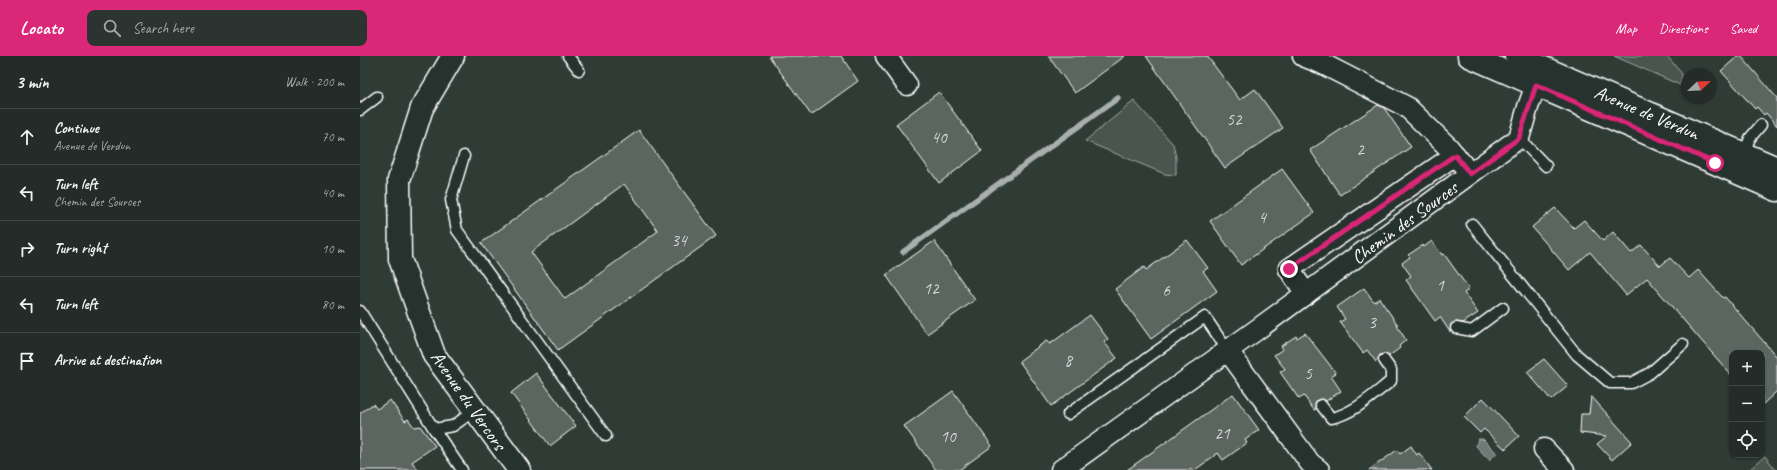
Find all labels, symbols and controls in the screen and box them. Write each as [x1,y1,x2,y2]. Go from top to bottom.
search box [87,10,367,46]
text: Locato [20,16,63,40]
icon: search [101,17,123,39]
text: Search here [133,19,194,38]
text: Map [1616,20,1637,37]
text: Directions [1659,20,1708,37]
text: Saved [1730,20,1757,37]
north arrow [1681,68,1717,104]
text: 3 min [16,72,49,93]
text: Walk · 200 m [285,74,344,90]
street label: Avenue de Verdun [1591,80,1704,146]
house number: 52 [1226,109,1243,130]
text: Continue [54,119,99,138]
icon: ahead [16,126,38,148]
house number: 40 [931,127,948,148]
text: 70 m [322,129,344,145]
text: Avenue de Verdun [54,138,130,154]
house number: 2 [1356,139,1365,160]
route start [1706,154,1724,172]
text: Turn left [54,175,97,194]
street label: Chemin des Sources [1347,175,1464,270]
icon: left [16,182,38,204]
text: 40 m [322,185,344,201]
text: Chemin des Sources [54,194,140,210]
house number: 4 [1258,207,1268,228]
house number: 34 [671,230,689,251]
icon: right [16,238,38,260]
text: Turn right [54,239,107,258]
text: 10 m [322,241,344,257]
route end [1280,260,1298,278]
house number: 1 [1436,275,1445,296]
house number: 12 [923,278,940,299]
house number: 6 [1162,280,1171,301]
icon: left [16,294,38,316]
text: Turn left [54,295,97,314]
text: 80 m [322,297,344,313]
house number: 3 [1368,312,1377,333]
street label: Avenue du Vercors [425,346,513,457]
icon: arrive [16,350,38,372]
house number: 8 [1064,350,1074,371]
map controls [1729,350,1765,458]
button: + [1729,350,1765,386]
text: Arrive at destination [54,351,161,370]
house number: 5 [1304,363,1313,384]
button: − [1729,386,1765,422]
button: locate [1729,422,1765,458]
house number: 21 [1214,423,1231,444]
house number: 10 [940,426,957,447]

